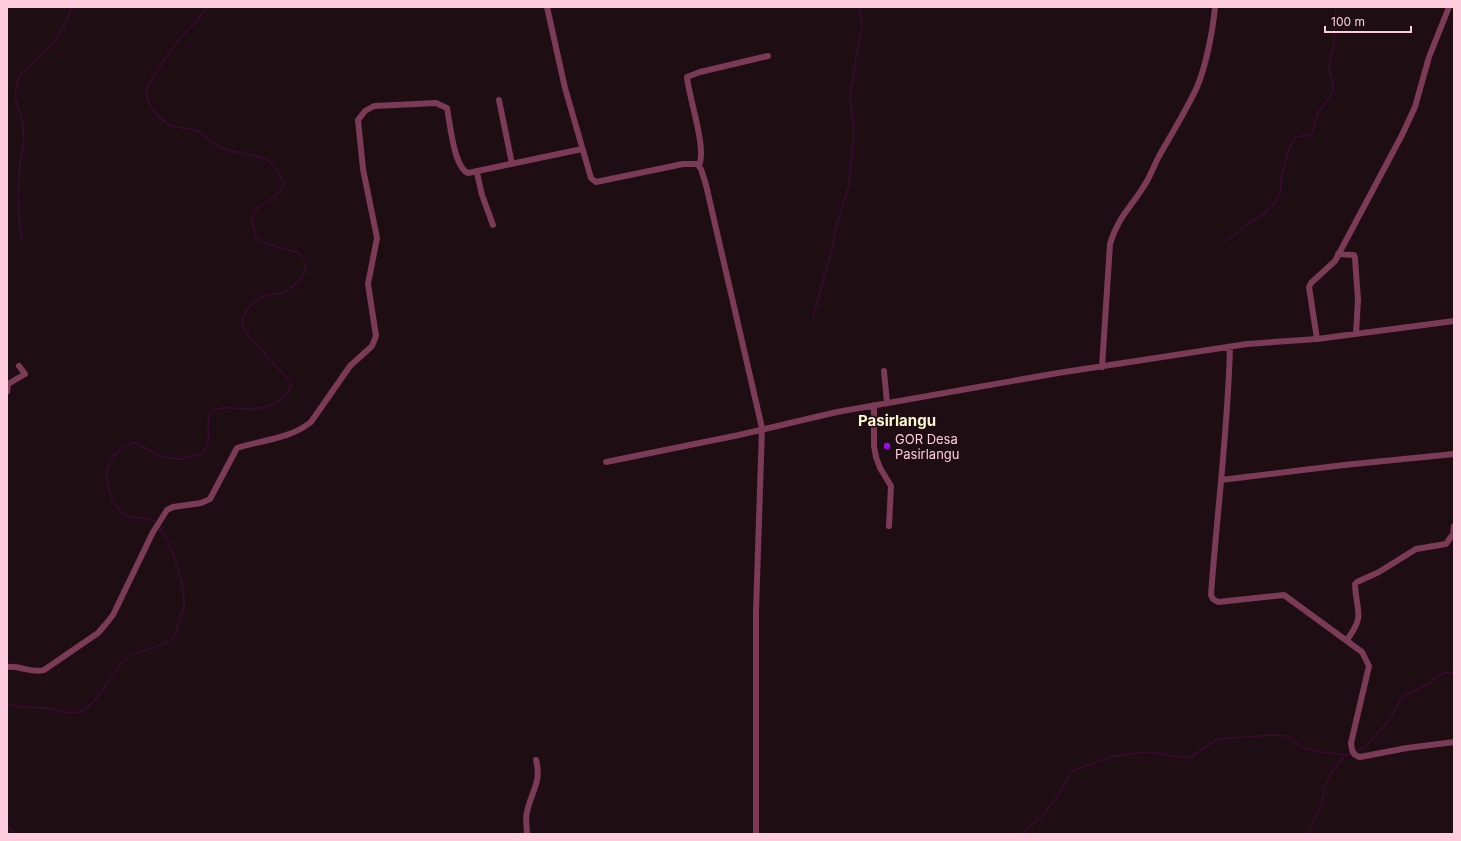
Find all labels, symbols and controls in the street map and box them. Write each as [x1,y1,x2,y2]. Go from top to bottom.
scale bar [1325,8,1411,34]
text: 100 m [1331,14,1365,29]
district label: Pasirlangu [858,411,936,430]
place label: GOR Desa Pasirlangu [895,431,960,462]
marker: GOR Desa Pasirlangu [882,441,892,451]

